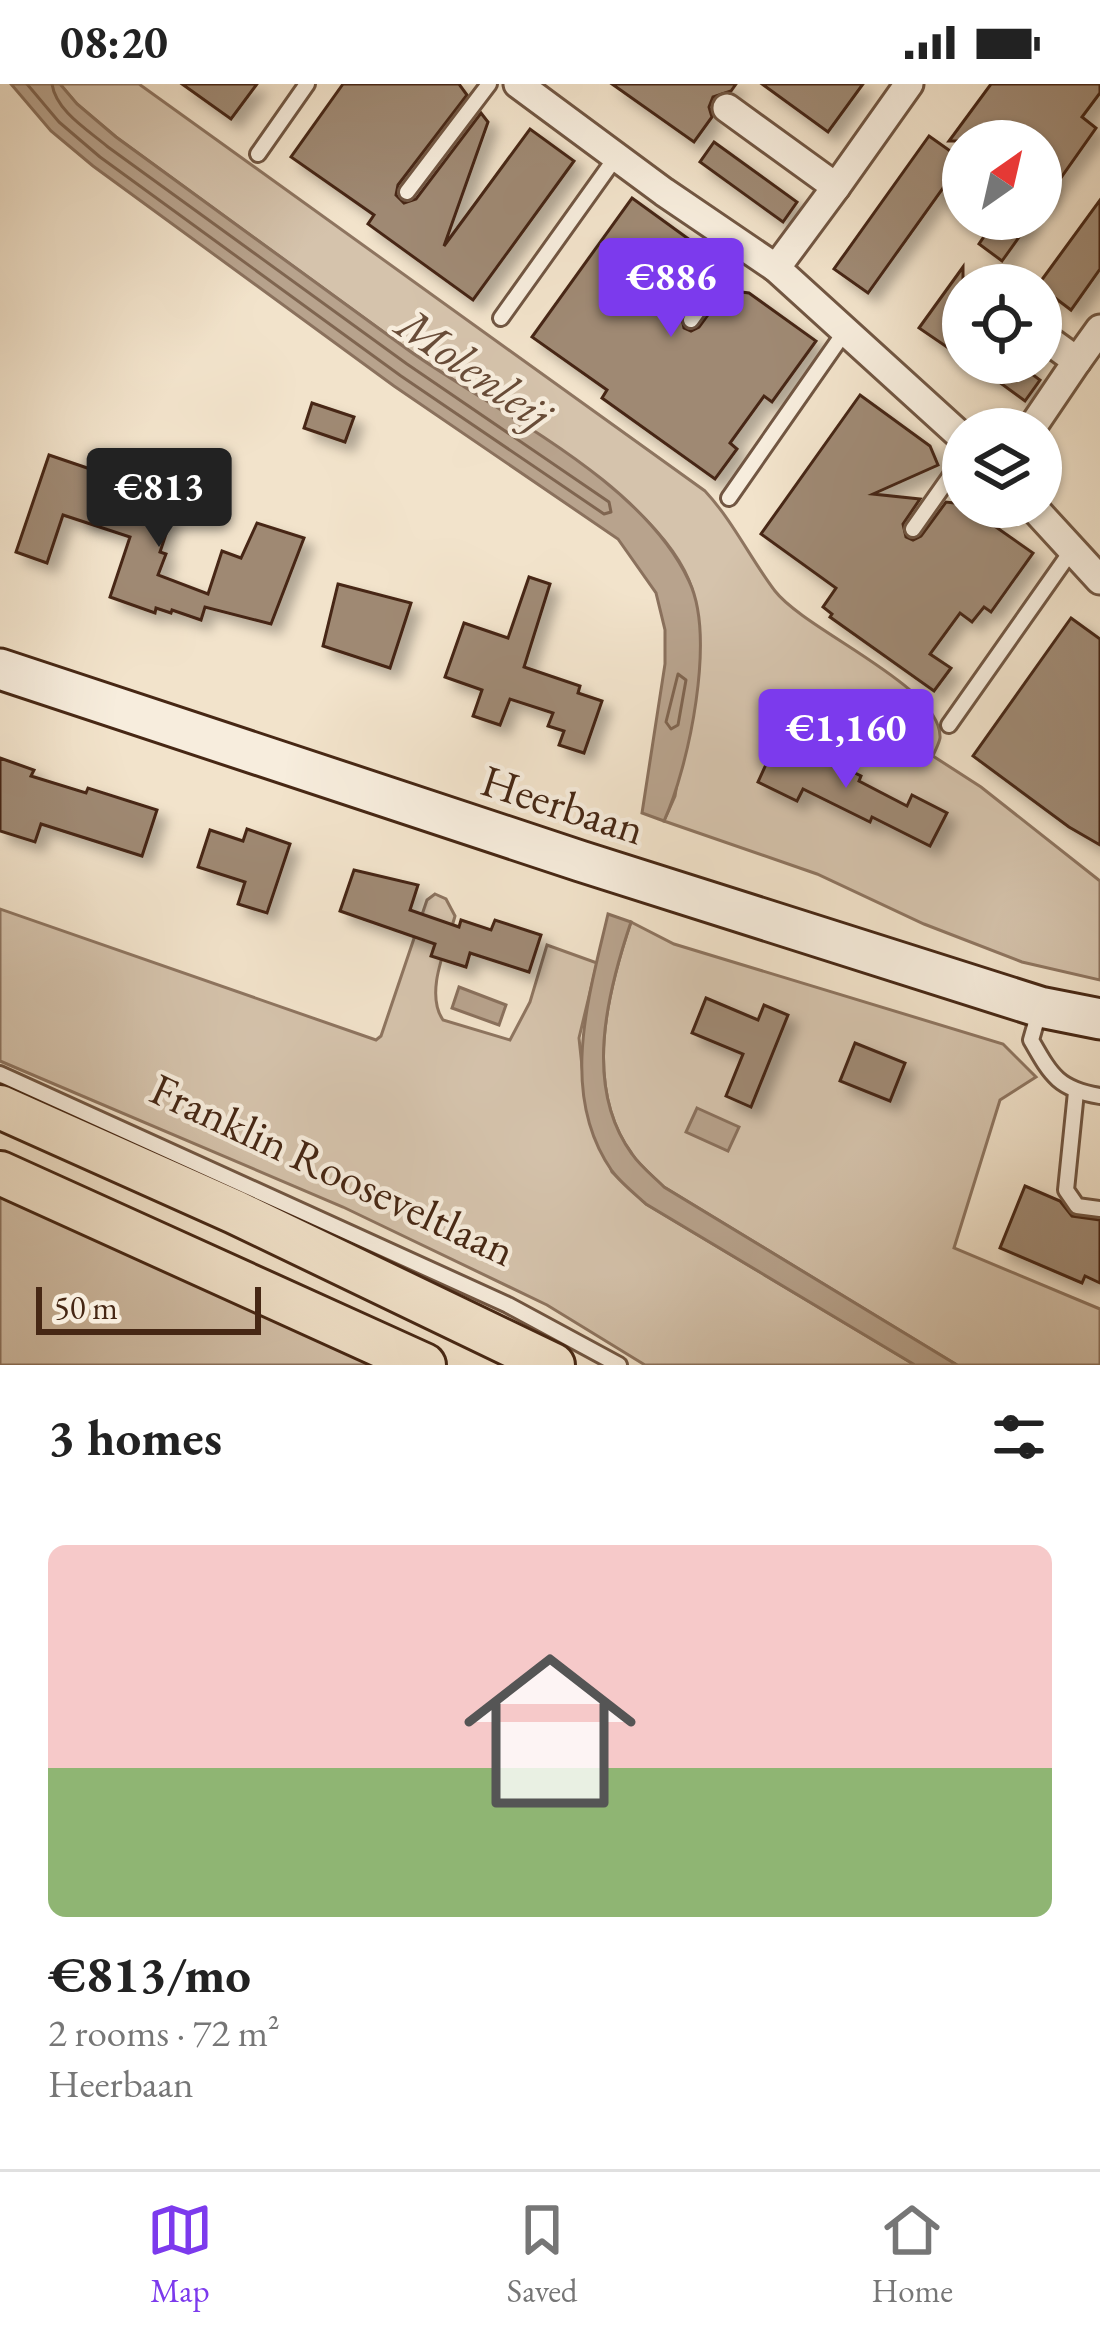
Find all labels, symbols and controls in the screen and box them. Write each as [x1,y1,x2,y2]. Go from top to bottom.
text: 08:20 [60,13,168,71]
north arrow [942,120,1062,240]
map controls [942,120,1062,528]
pin: €886 [600,238,742,340]
text: €886 [626,251,716,302]
button: locate [942,264,1062,384]
water label: Molenleij [383,291,567,445]
button: layers [942,408,1062,528]
pin: €813 [88,448,230,550]
text: €813 [114,461,204,512]
pin: €1,160 [748,689,944,791]
text: €1,160 [786,702,906,753]
street label: Heerbaan [474,750,652,858]
street label: Franklin Rooseveltlaan [141,1059,525,1279]
scale bar [36,1281,261,1334]
text: 50 m [54,1286,118,1329]
text: 3 homes [48,1404,222,1470]
icon: filters [986,1404,1052,1470]
icon: home [442,1623,658,1839]
text: €813/mo [48,1941,251,2007]
text: 2 rooms · 72 m² [48,2007,280,2058]
text: Heerbaan [48,2058,194,2109]
tab: Map [147,2197,213,2312]
tab: Saved [507,2197,578,2312]
tab: Home [871,2197,953,2312]

